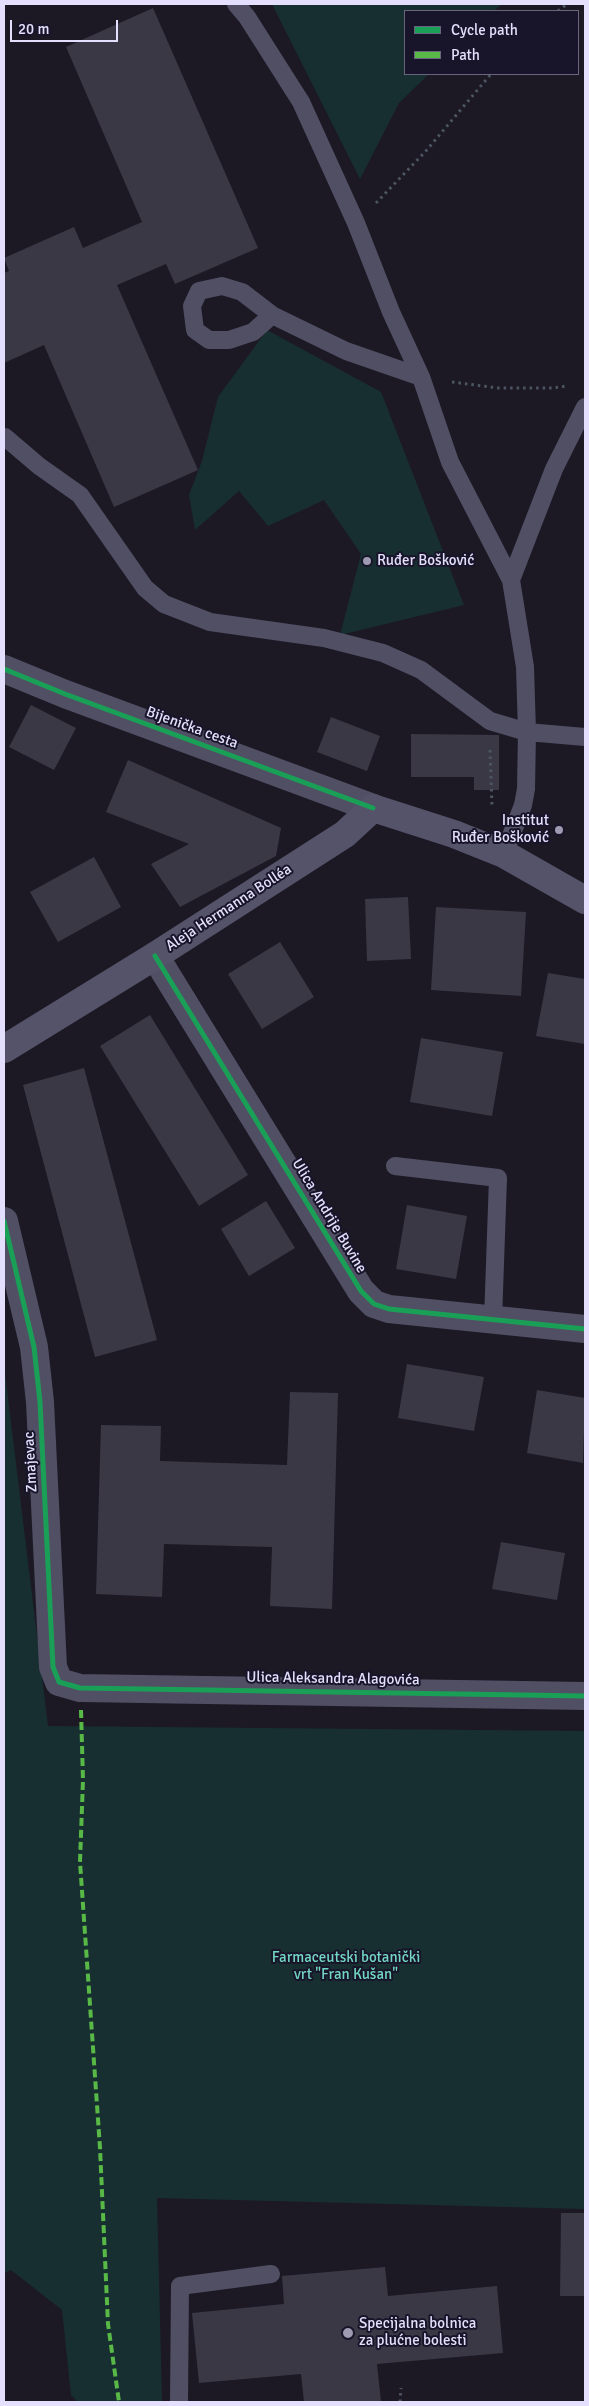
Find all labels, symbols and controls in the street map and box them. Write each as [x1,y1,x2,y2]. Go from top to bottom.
scale bar [12,10,120,42]
legend [404,10,579,75]
text: 20 m [18,20,49,38]
text: Cycle path [451,21,518,39]
text: Path [451,46,480,64]
place label: Ruđer Bošković [377,552,474,570]
marker: Ruđer Bošković [361,555,373,567]
street label: Bijenička cesta [144,703,240,753]
place label: Institut Ruđer Bošković [452,812,549,847]
marker: Institut Ruđer Bošković [553,824,565,836]
street label: Aleja Hermanna Bolléa [163,861,295,955]
street label: Ulica Andrije Buvine [288,1156,370,1276]
street label: Zmajevac [20,1431,42,1493]
street label: Ulica Aleksandra Alagovića [246,1668,420,1690]
park label: Farmaceutski botanički vrt "Fran Kušan" [272,1949,420,1984]
place label: Specijalna bolnica za plućne bolesti [359,2315,476,2350]
marker: Specijalna bolnica za plućne bolesti [341,2326,355,2340]

